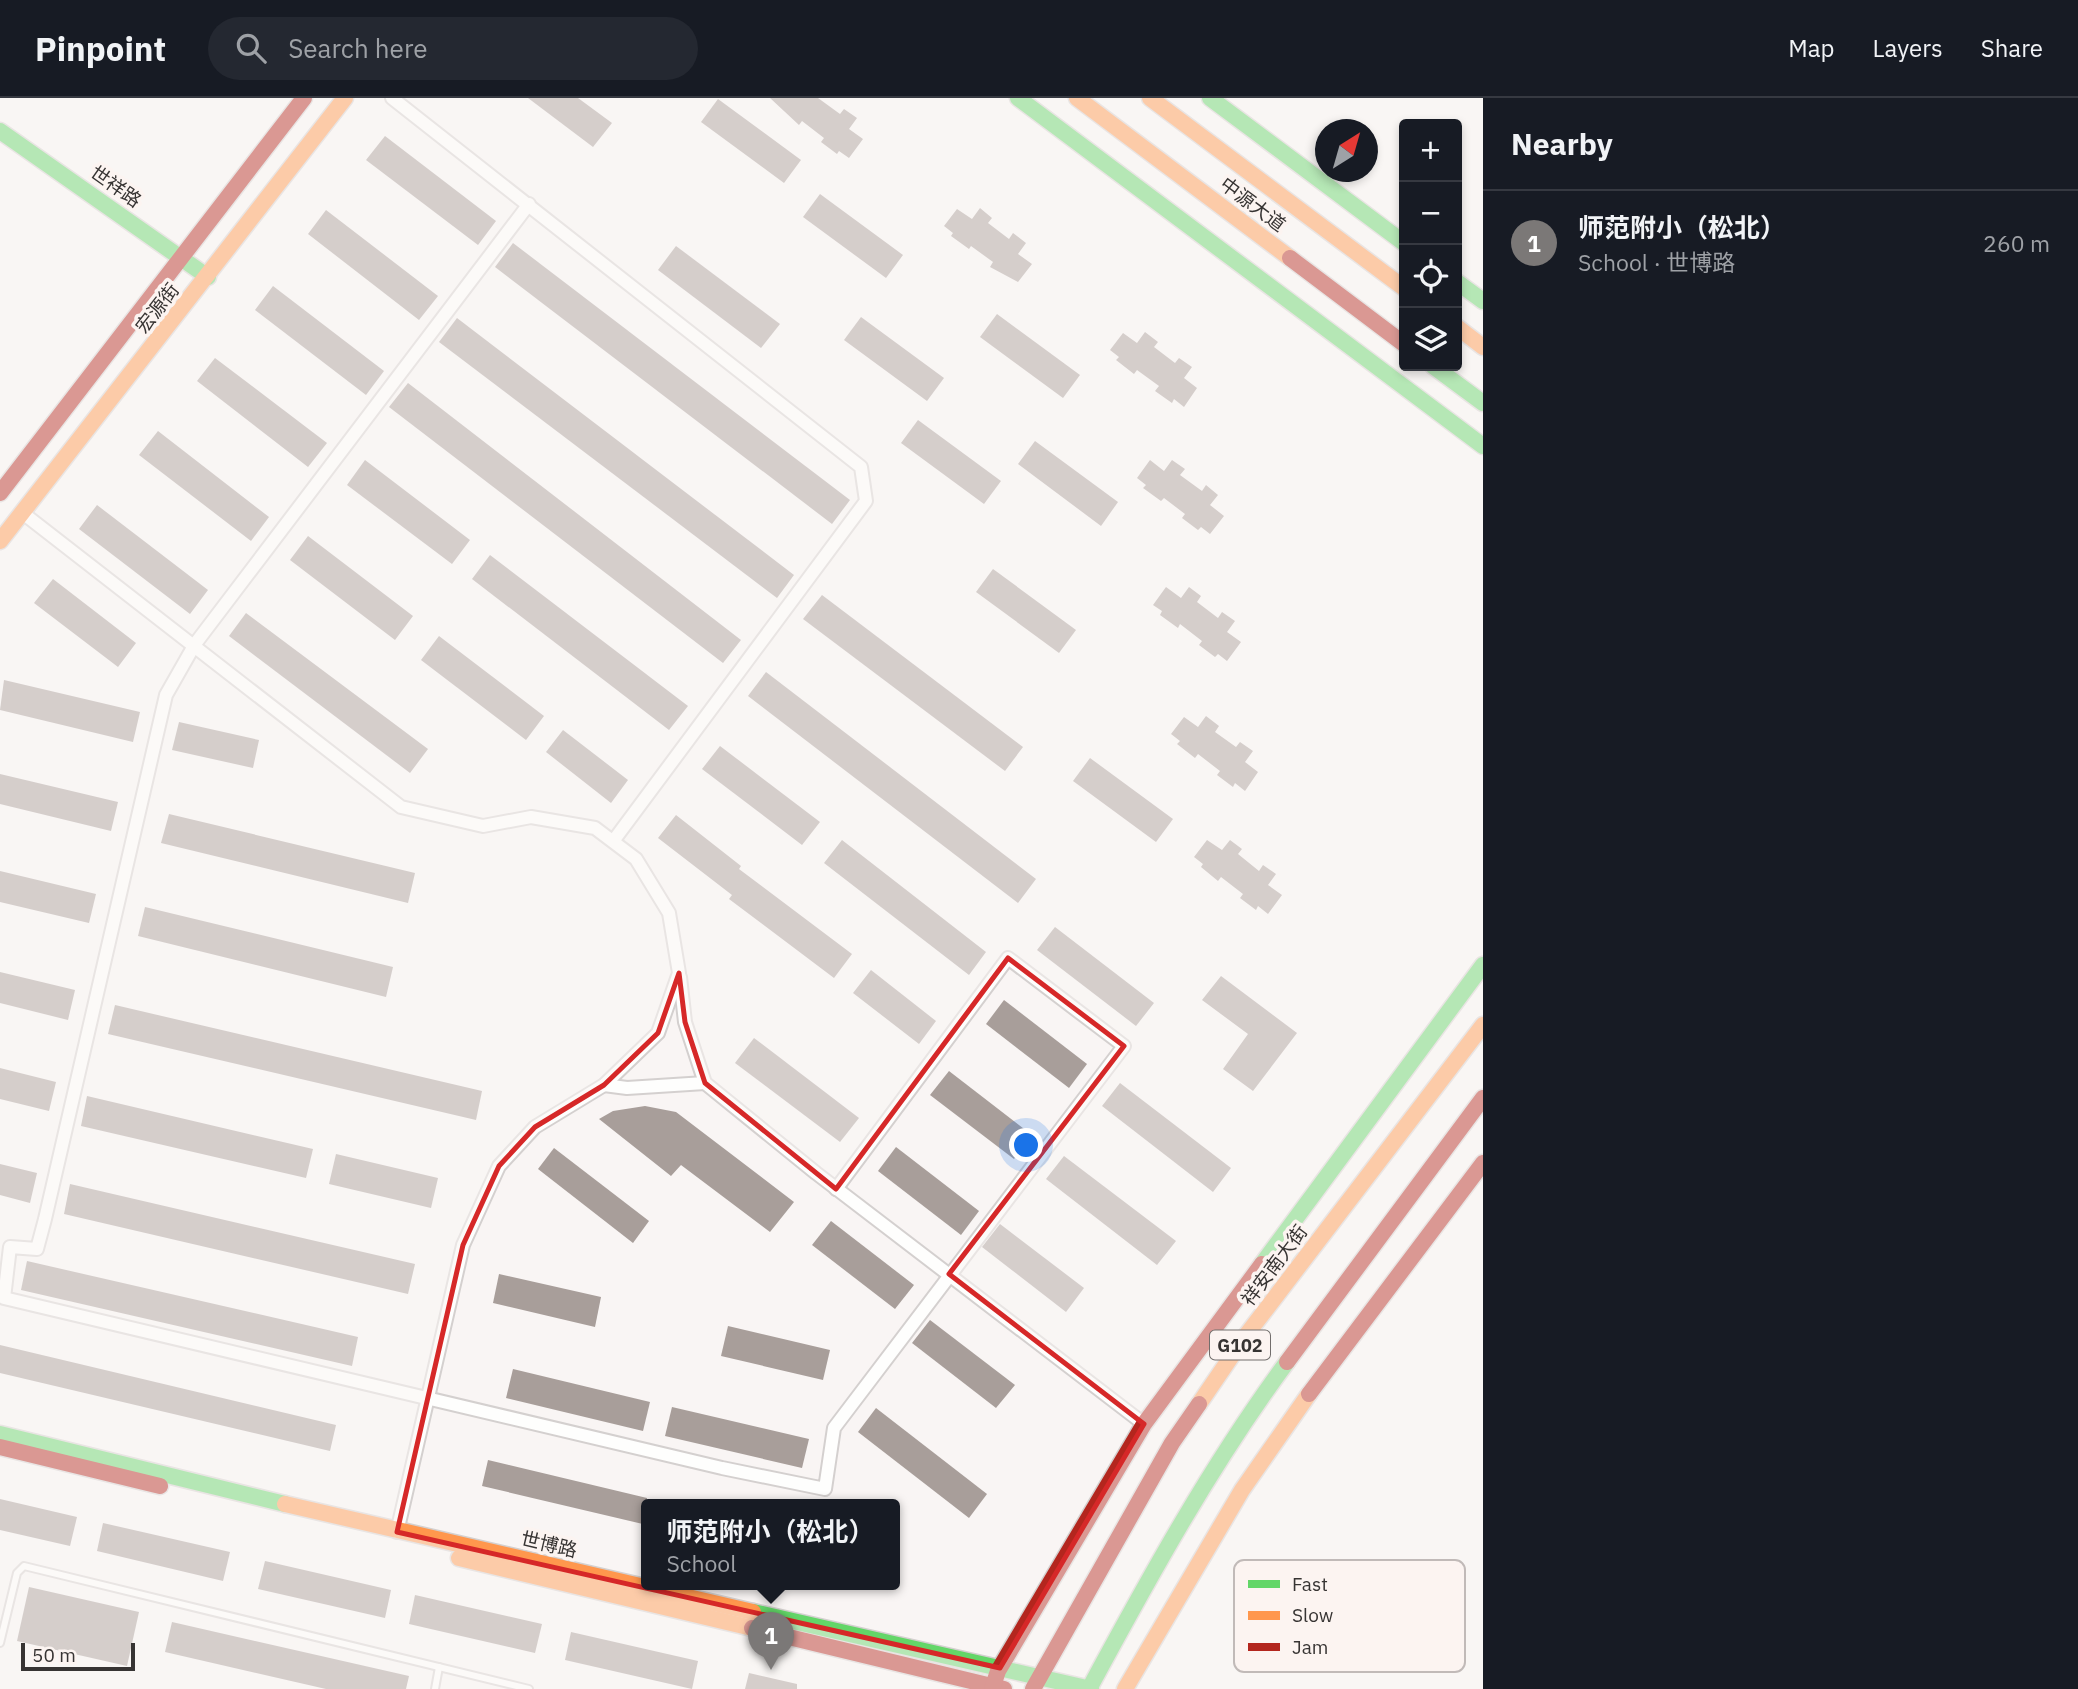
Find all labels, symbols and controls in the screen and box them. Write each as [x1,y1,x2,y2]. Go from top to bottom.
search box [208,17,698,80]
text: Pinpoint [35,27,166,70]
icon: search [232,29,270,67]
text: Search here [288,31,428,65]
text: Map [1788,32,1835,64]
text: Layers [1873,32,1943,64]
text: Share [1981,32,2043,64]
north arrow [1315,119,1378,182]
map controls [1399,119,1462,371]
button: + [1399,119,1462,182]
text: Nearby [1511,124,1613,163]
street label: 世祥路 [86,160,146,212]
street label: 中源大道 [1215,172,1291,236]
button: − [1399,182,1462,245]
text: 师范附小（松北） [1578,210,1786,244]
text: 1 [1527,228,1541,258]
text: 260 m [1983,228,2050,258]
button: locate [1399,245,1462,308]
text: School · 世博路 [1578,247,1735,277]
street label: 宏源街 [130,278,184,338]
button: layers [1399,308,1462,371]
your location [1009,1128,1043,1162]
street label: 祥安南大街 [1236,1220,1312,1310]
road number: G102 [1210,1330,1270,1360]
popup [641,1499,900,1590]
text: 师范附小（松北） [666,1514,875,1548]
street label: 世博路 [519,1526,579,1562]
text: School [666,1548,737,1578]
legend [1234,1560,1465,1672]
text: Fast [1292,1572,1328,1596]
text: Slow [1292,1603,1333,1627]
pin: 1 [748,1612,794,1670]
text: Jam [1292,1635,1328,1659]
scale bar [21,1640,135,1672]
text: 50 m [32,1643,76,1667]

